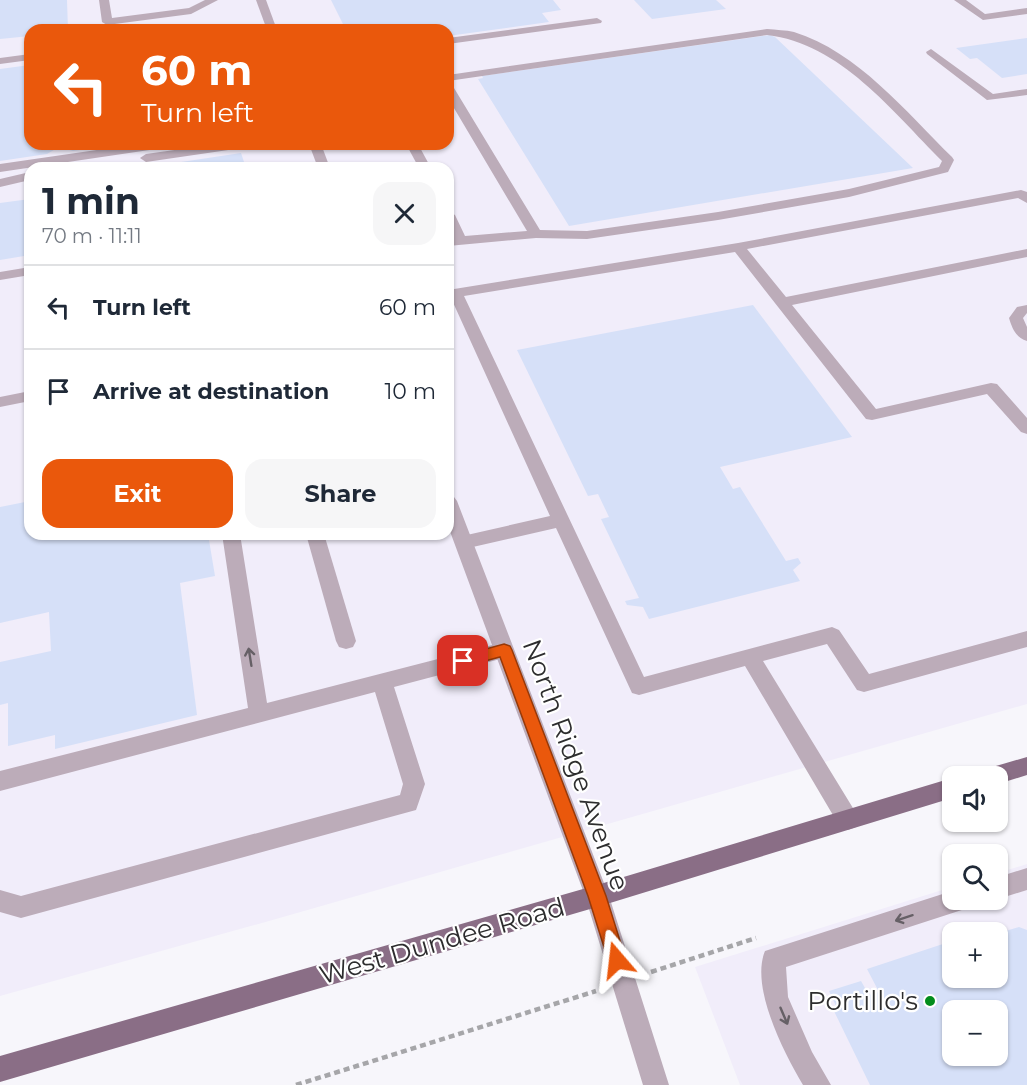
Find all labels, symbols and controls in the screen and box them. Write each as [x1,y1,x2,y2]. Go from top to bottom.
text: 60 m [141,44,252,96]
icon: left [42,48,120,126]
text: Turn left [141,96,254,129]
text: 1 min [42,179,140,223]
button: close [373,182,436,245]
text: 70 m · 11:11 [42,224,142,248]
icon: left [42,291,75,324]
text: Turn left [93,294,191,321]
text: 60 m [379,294,436,321]
icon: arrive [42,375,75,408]
text: Arrive at destination [93,378,329,405]
text: 10 m [384,378,436,405]
button: Exit [42,459,233,528]
button: Share [245,459,436,528]
pin [437,635,488,686]
street label: North Ridge Avenue [516,635,636,895]
icon: arrive [446,644,479,677]
one-way arrow [244,647,255,667]
map controls [942,766,1008,1066]
button: sound [942,766,1008,832]
button: search [942,844,1008,910]
street label: West Dundee Road [316,891,568,991]
one-way arrow [895,913,914,924]
button: + [942,922,1008,988]
position arrow [585,928,649,992]
place label: Portillo's [807,985,918,1017]
marker: Portillo's [923,994,937,1008]
button: − [942,1000,1008,1066]
one-way arrow [779,1006,790,1024]

